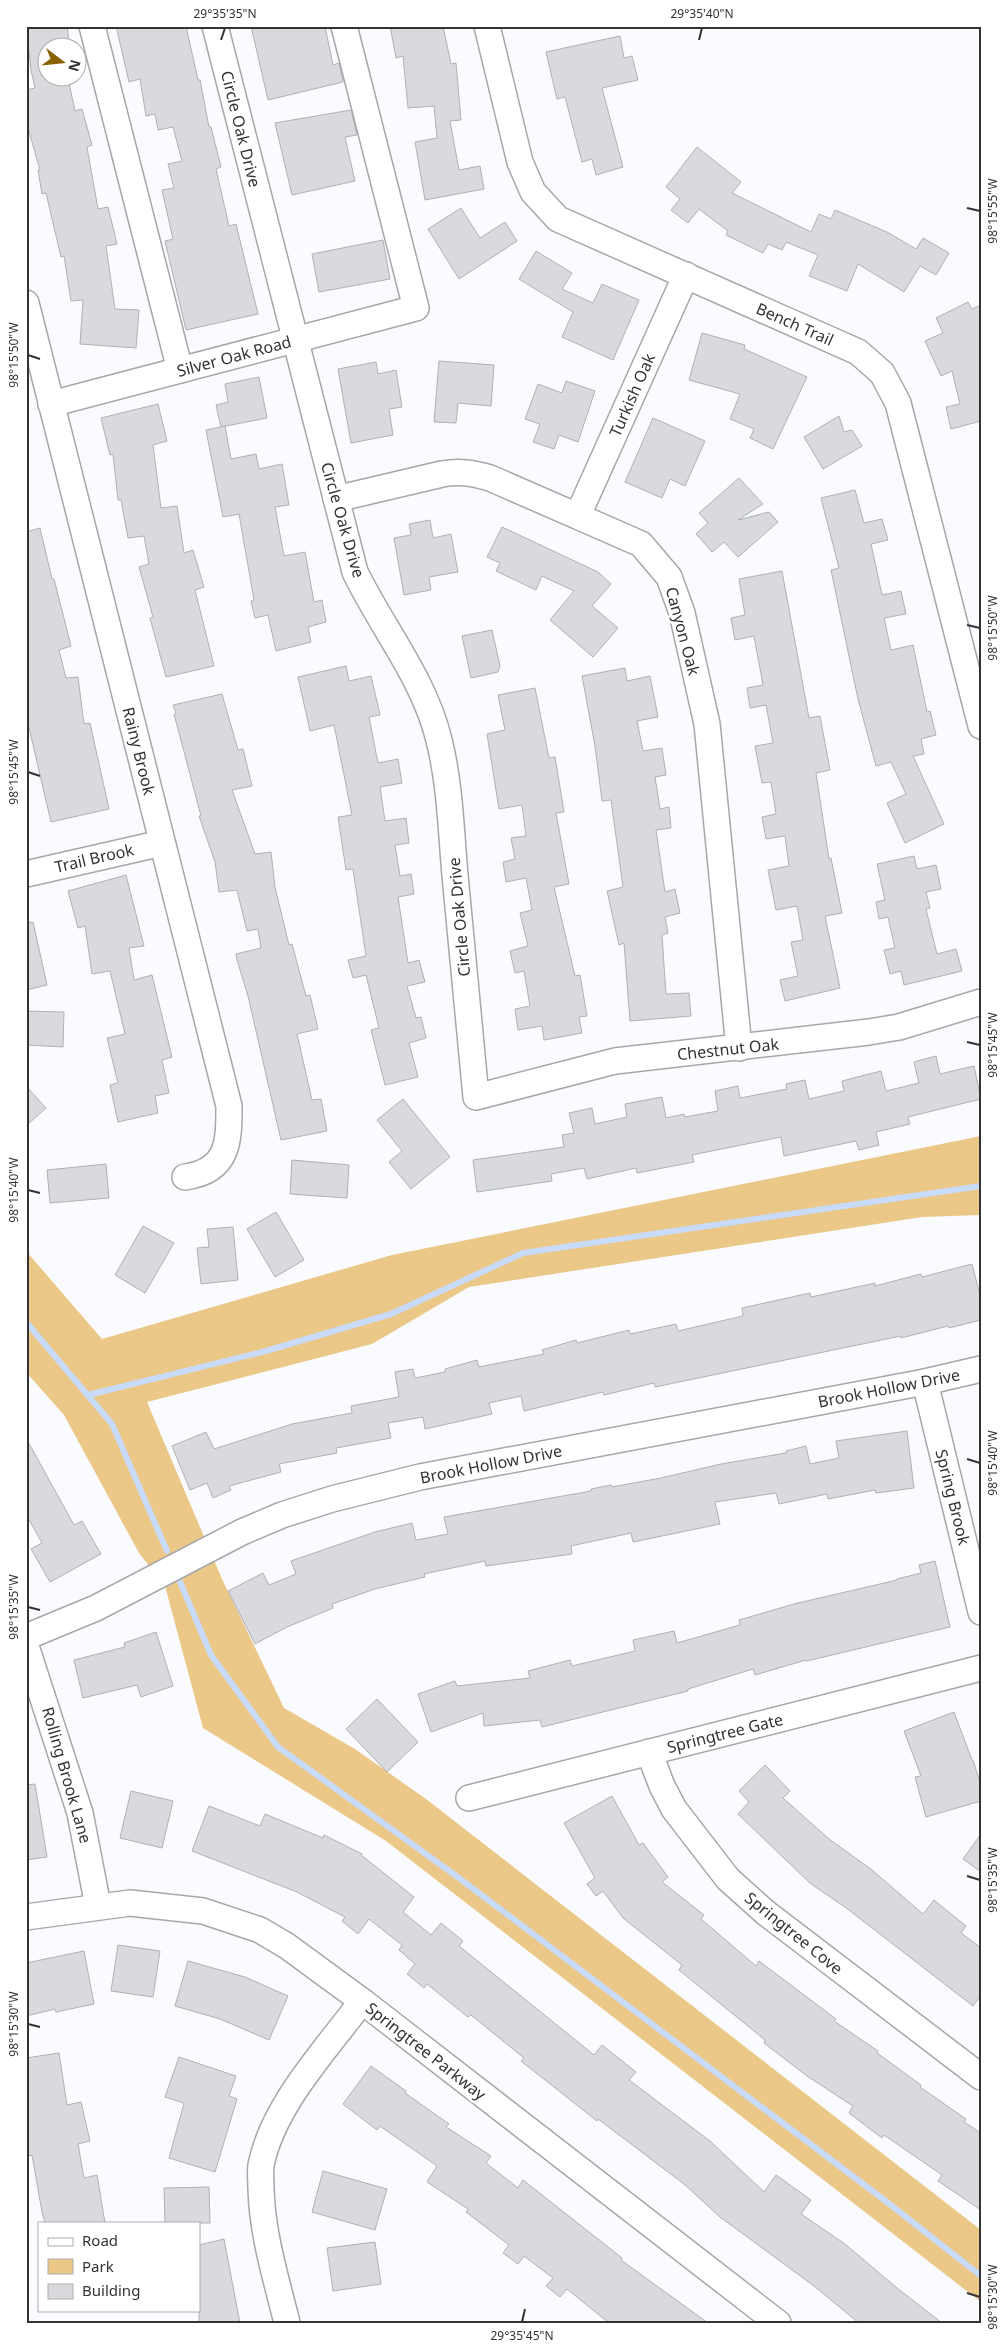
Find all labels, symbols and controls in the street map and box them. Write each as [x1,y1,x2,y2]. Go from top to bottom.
text: 29°35'35"N [193,5,257,22]
text: 29°35'40"N [670,5,734,22]
north arrow [38,38,88,88]
text: N [64,58,86,74]
street label: Circle Oak Drive [216,68,266,190]
text: 98°15'55"W [984,178,1001,244]
street label: Bench Trail [753,297,837,351]
text: 98°15'50"W [5,322,22,388]
street label: Silver Oak Road [174,330,294,382]
street label: Turkish Oak [604,349,660,440]
street label: Circle Oak Drive [316,460,370,580]
street label: Canyon Oak [661,584,706,678]
text: 98°15'50"W [984,595,1001,661]
street label: Rainy Brook [117,705,161,798]
text: 98°15'45"W [5,739,22,805]
street label: Trail Brook [52,838,136,878]
street label: Circle Oak Drive [443,857,475,977]
text: 98°15'45"W [984,1012,1001,1078]
street label: Chestnut Oak [676,1033,780,1065]
text: 98°15'40"W [5,1157,22,1223]
street label: Brook Hollow Drive [816,1363,962,1413]
text: 98°15'40"W [984,1430,1001,1496]
street label: Brook Hollow Drive [418,1439,564,1489]
street label: Spring Brook [930,1447,976,1548]
text: 98°15'35"W [5,1574,22,1640]
street label: Rolling Brook Lane [37,1704,97,1846]
street label: Springtree Gate [665,1708,785,1758]
text: 98°15'35"W [984,1847,1001,1913]
street label: Springtree Cove [740,1887,848,1979]
text: 98°15'30"W [5,1991,22,2057]
street label: Springtree Parkway [361,1997,491,2105]
legend [38,2222,200,2312]
text: Road [82,2230,118,2250]
text: Park [82,2256,114,2276]
text: 98°15'30"W [984,2264,1001,2330]
text: Building [82,2280,140,2300]
text: 29°35'45"N [490,2327,554,2344]

